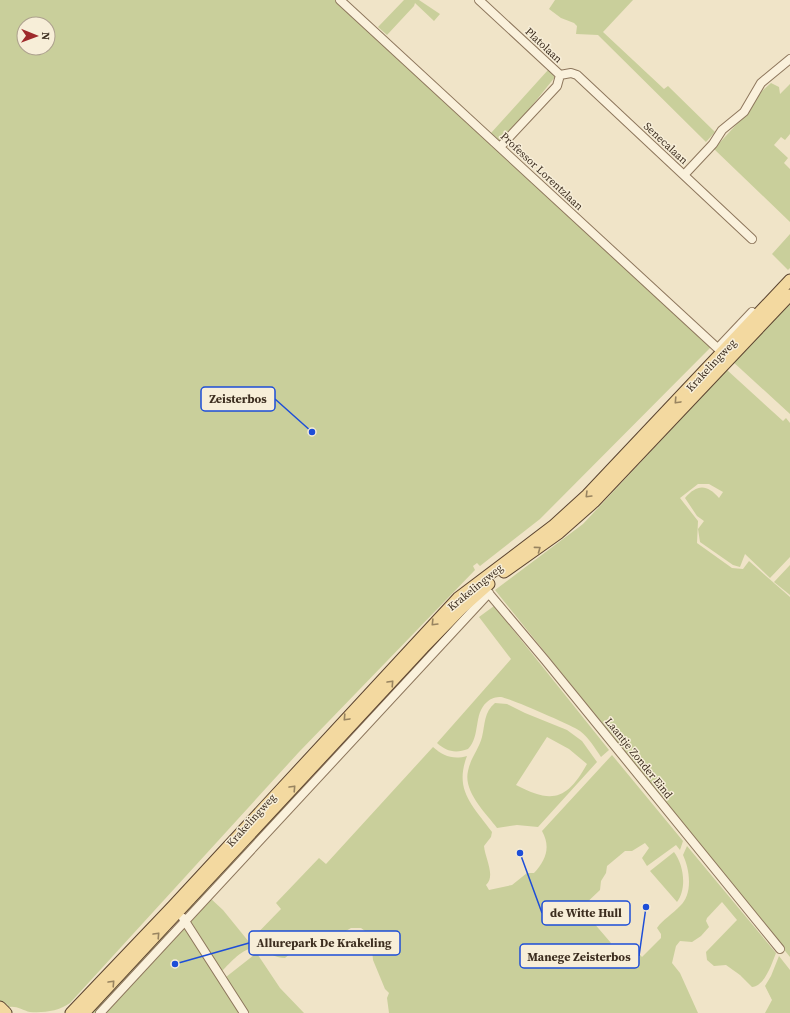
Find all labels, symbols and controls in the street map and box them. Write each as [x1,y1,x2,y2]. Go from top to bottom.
north arrow [16,16,56,56]
street label: Platolaan [522,24,566,67]
text: N [38,32,53,40]
street label: Senecalaan [640,119,691,168]
street label: Professor Lorentzlaan [497,129,587,214]
street label: Krakelingweg [683,335,740,395]
callout: Zeisterbos [201,387,275,411]
text: Zeisterbos [209,391,267,407]
one-way arrow [674,396,682,404]
one-way arrow [585,490,593,498]
one-way arrow [533,546,540,553]
street label: Krakelingweg [444,560,506,614]
one-way arrow [431,618,439,626]
one-way arrow [386,680,393,688]
one-way arrow [343,713,351,721]
street label: Laantje Zonder Eind [601,715,676,802]
one-way arrow [288,786,295,793]
street label: Krakelingweg [223,790,280,850]
callout: de Witte Hull [542,901,630,925]
text: de Witte Hull [550,905,622,921]
callout: Allurepark De Krakeling [249,931,400,955]
one-way arrow [152,932,160,940]
text: Allurepark De Krakeling [256,935,392,951]
callout: Manege Zeisterbos [520,944,639,968]
text: Manege Zeisterbos [527,949,631,965]
one-way arrow [107,980,115,988]

